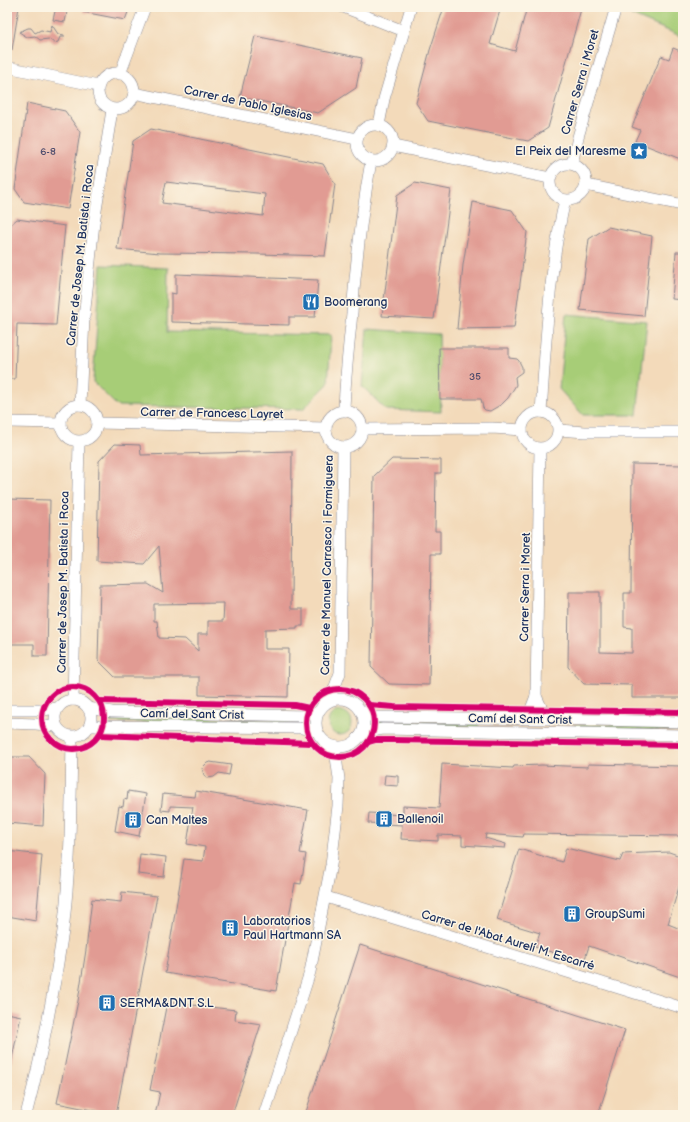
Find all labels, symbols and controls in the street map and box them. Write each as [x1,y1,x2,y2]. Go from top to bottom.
street label: Carrer Serra i Moret [558,27,603,137]
street label: Carrer de Pablo Iglesias [182,83,313,124]
place icon: El Peix del Maresme [629,141,649,161]
place label: El Peix del Maresme [515,144,626,159]
house number: 6-8 [40,146,56,158]
street label: Carrer de Josep M. Batista i Roca [64,163,98,347]
restaurant icon: Boomerang [301,292,321,312]
place label: Boomerang [324,295,388,310]
house number: 35 [469,371,481,383]
street label: Carrer de Francesc Layret [140,405,284,422]
street label: Carrer de Manuel Carrasco i Formiguera [318,454,337,675]
street label: Carrer de Josep M. Batista i Roca [54,490,73,673]
street label: Carrer Serra i Moret [517,532,534,642]
street label: Camí del Sant Crist [140,706,244,723]
street label: Camí del Sant Crist [468,711,572,728]
building icon: Ballenoil [374,809,394,829]
building icon: Can Maltes [123,810,143,830]
place label: Ballenoil [397,812,443,827]
place label: Can Maltes [146,813,208,828]
building icon: GroupSumi [562,904,582,924]
street label: Carrer de l'Abat Aurelí M. Escarré [419,907,596,974]
place label: GroupSumi [585,907,645,922]
place label: Laboratorios Paul Hartmann SA [243,914,342,943]
building icon: Laboratorios Paul Hartmann SA [220,918,240,938]
building icon: SERMA&DNT S.L [97,993,117,1013]
place label: SERMA&DNT S.L [120,996,214,1011]

